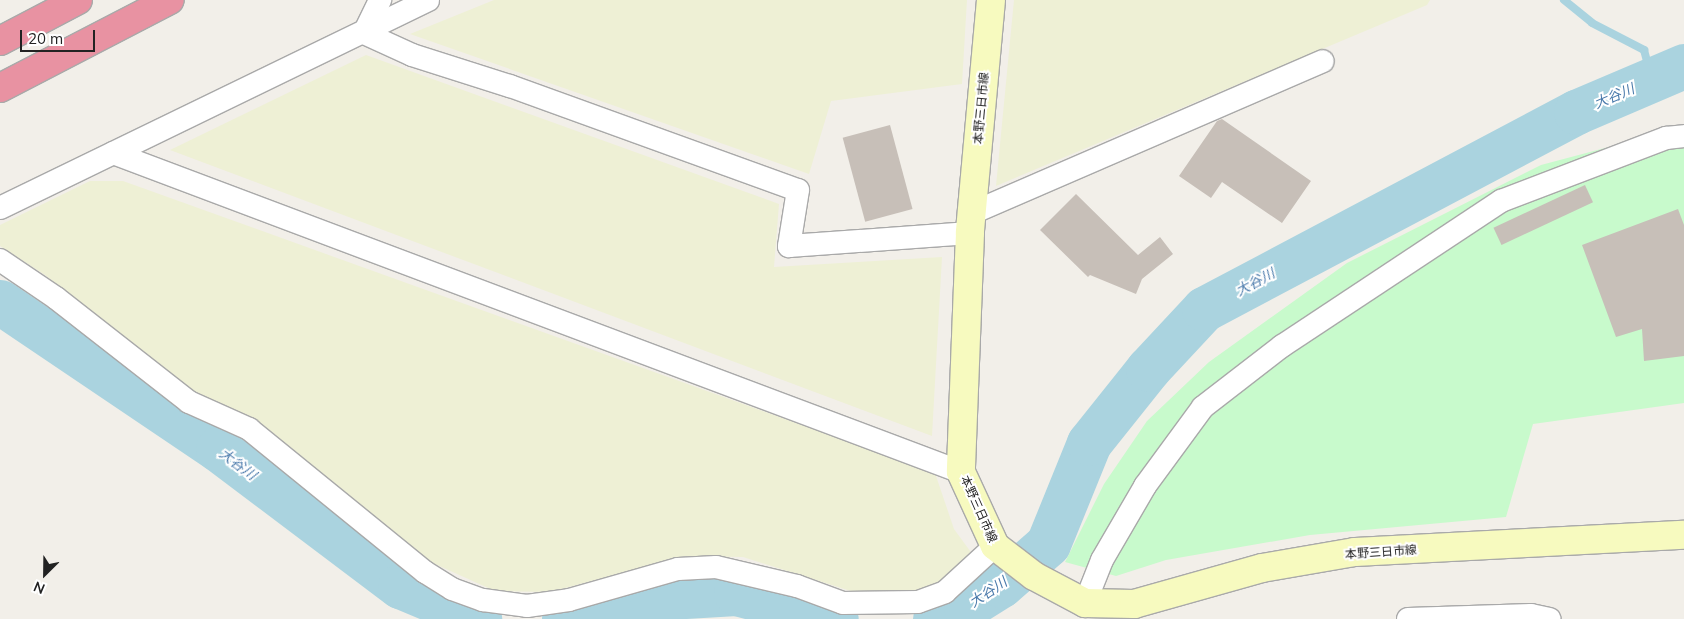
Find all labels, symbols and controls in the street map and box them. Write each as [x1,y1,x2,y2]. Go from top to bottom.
scale bar [22,20,98,52]
text: 20 m [28,29,63,48]
street label: 本野三日市線 [971,72,991,144]
water label: 大谷川 [1591,80,1637,112]
water label: 大谷川 [1233,265,1277,299]
water label: 大谷川 [216,445,260,483]
street label: 本野三日市線 [958,473,1000,545]
street label: 本野三日市線 [1345,542,1417,562]
north arrow [20,549,70,599]
water label: 大谷川 [966,573,1010,611]
text: N [31,577,48,598]

